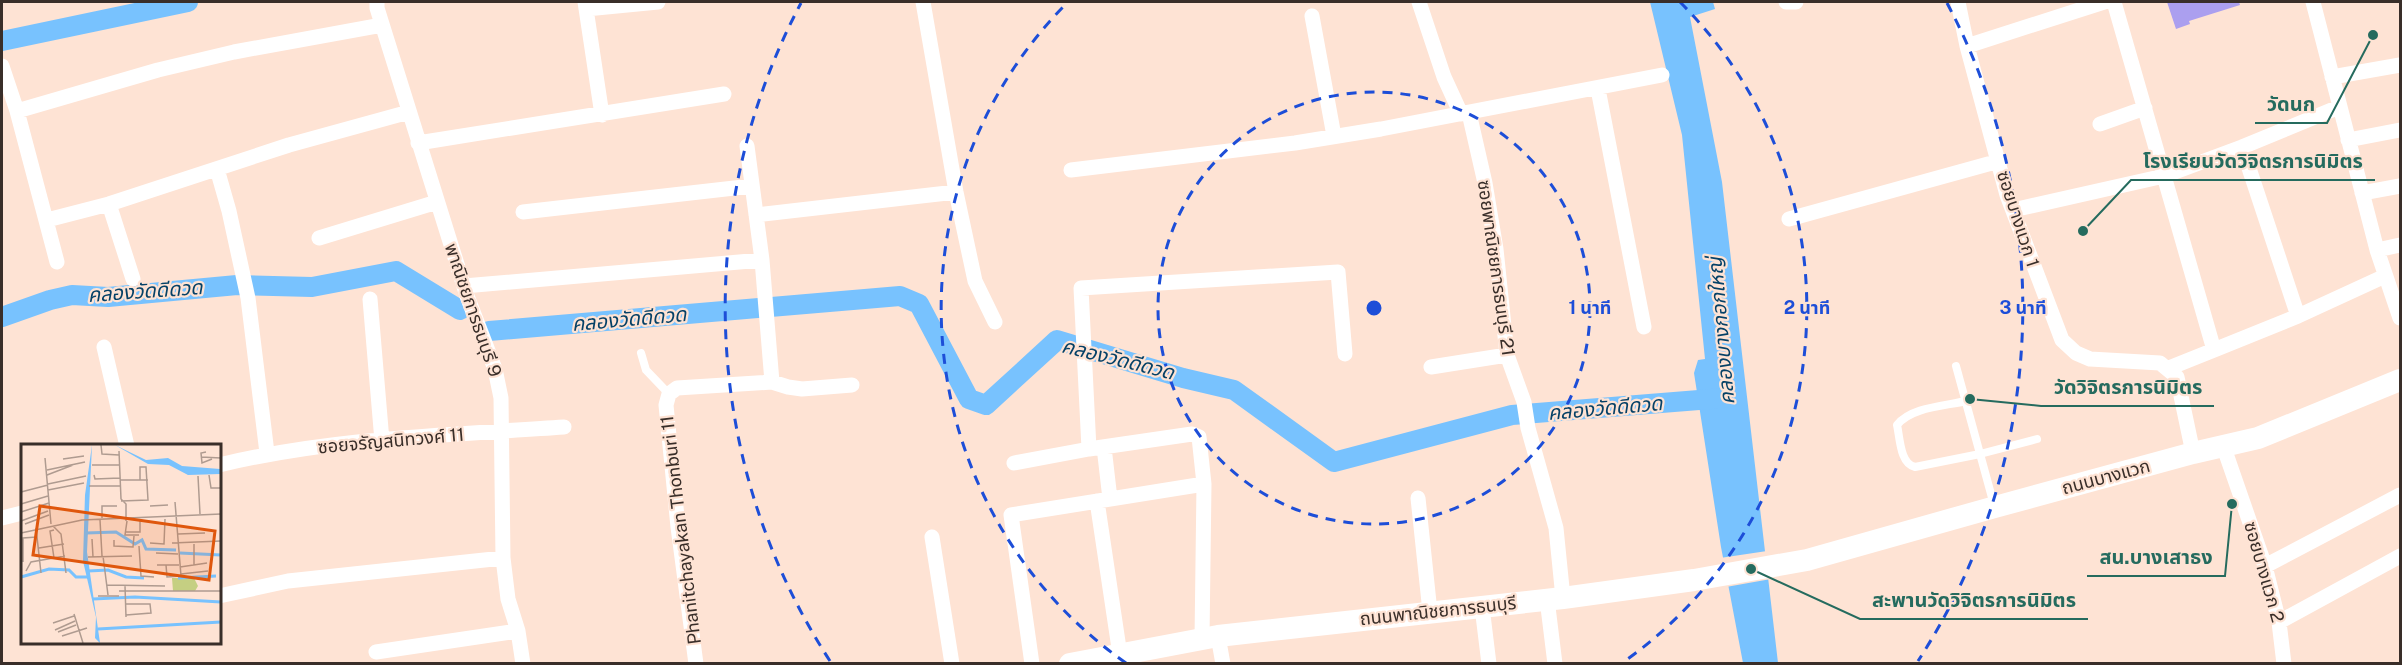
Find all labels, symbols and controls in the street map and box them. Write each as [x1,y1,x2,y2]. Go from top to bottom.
callout: วัดนก [2255,85,2327,123]
text: วัดนก [2267,92,2315,116]
callout: โรงเรียนวัดวิจิตรการนิมิตร [2131,142,2375,180]
text: โรงเรียนวัดวิจิตรการนิมิตร [2143,149,2363,173]
street label: ซอยบางแวก 1 [1993,168,2044,270]
street label: ซอยพาณิชยการธนบุรี 21 [1473,179,1519,357]
street label: พาณิชยการธนบุรี 9 [440,240,506,380]
water label: คลองบางกอกใหญ่ [1702,253,1739,406]
water label: คลองวัดดีดวด [87,275,204,307]
text: 1 นาที [1569,297,1611,318]
text: 2 นาที [1784,297,1830,318]
text: 3 นาที [1999,297,2047,318]
centre of rings [1364,298,1384,318]
water label: คลองวัดดีดวด [571,302,688,336]
water label: คลองวัดดีดวด [1059,333,1177,385]
callout: วัดวิจิตรการนิมิตร [2041,368,2214,406]
text: วัดวิจิตรการนิมิตร [2054,375,2202,399]
water label: คลองวัดดีดวด [1547,391,1664,425]
street label: Phanitchayakan Thonburi 11 [656,414,705,646]
street label: ซอยจรัญสนิทวงศ์ 11 [317,424,465,457]
inset map [21,444,220,644]
street label: ถนนบางแวก [2059,455,2152,498]
street label: ซอยบางแวก 2 [2240,519,2289,625]
callout: สน.บางเสาธง [2087,538,2225,576]
text: สน.บางเสาธง [2099,545,2213,569]
callout: สะพานวัดวิจิตรการนิมิตร [1860,581,2088,619]
text: สะพานวัดวิจิตรการนิมิตร [1872,588,2076,612]
street label: ถนนพาณิชยการธนบุรี [1359,592,1517,630]

